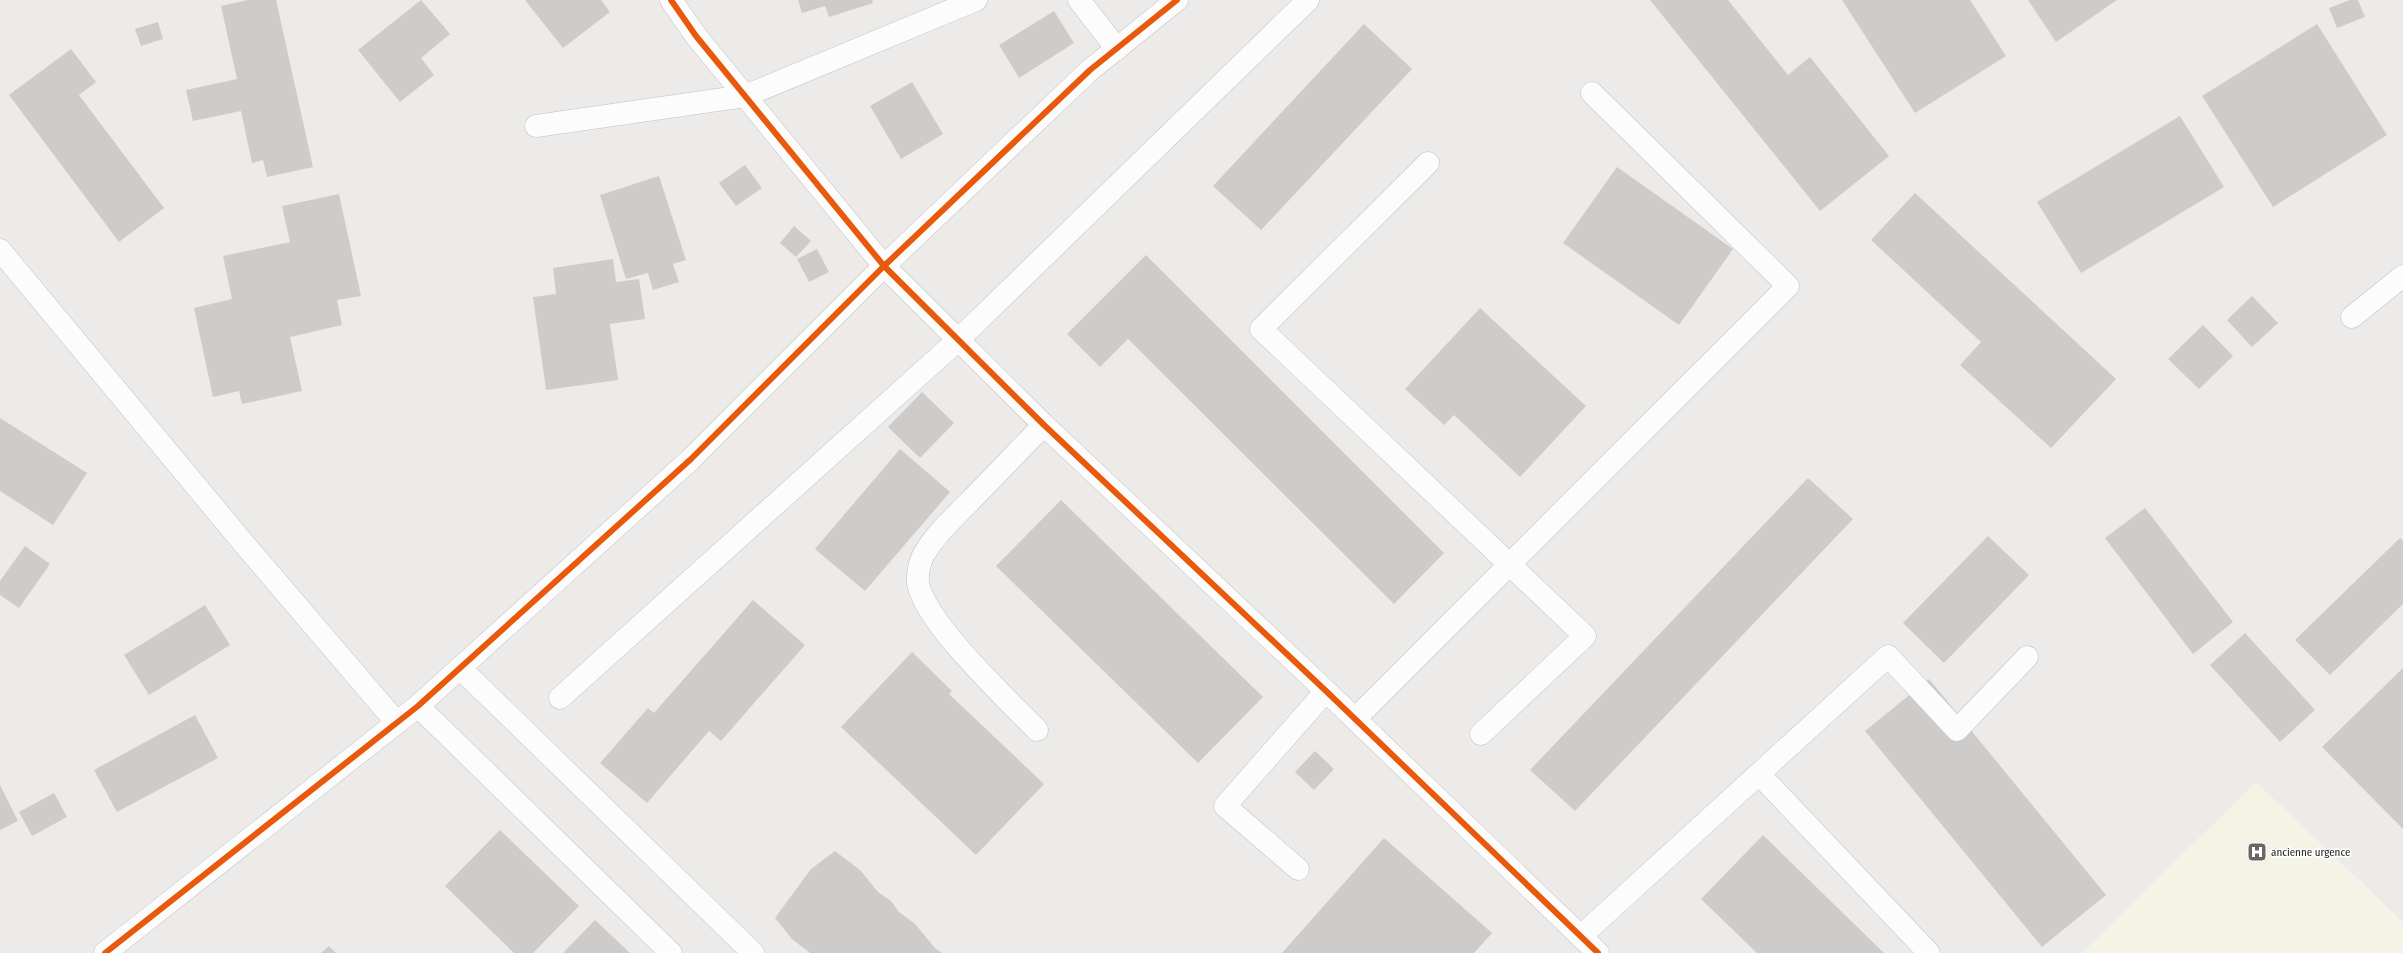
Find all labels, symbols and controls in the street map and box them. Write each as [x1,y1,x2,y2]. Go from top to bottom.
hospital icon: ancienne urgence [2246,841,2268,863]
place label: ancienne urgence [2271,846,2350,859]

